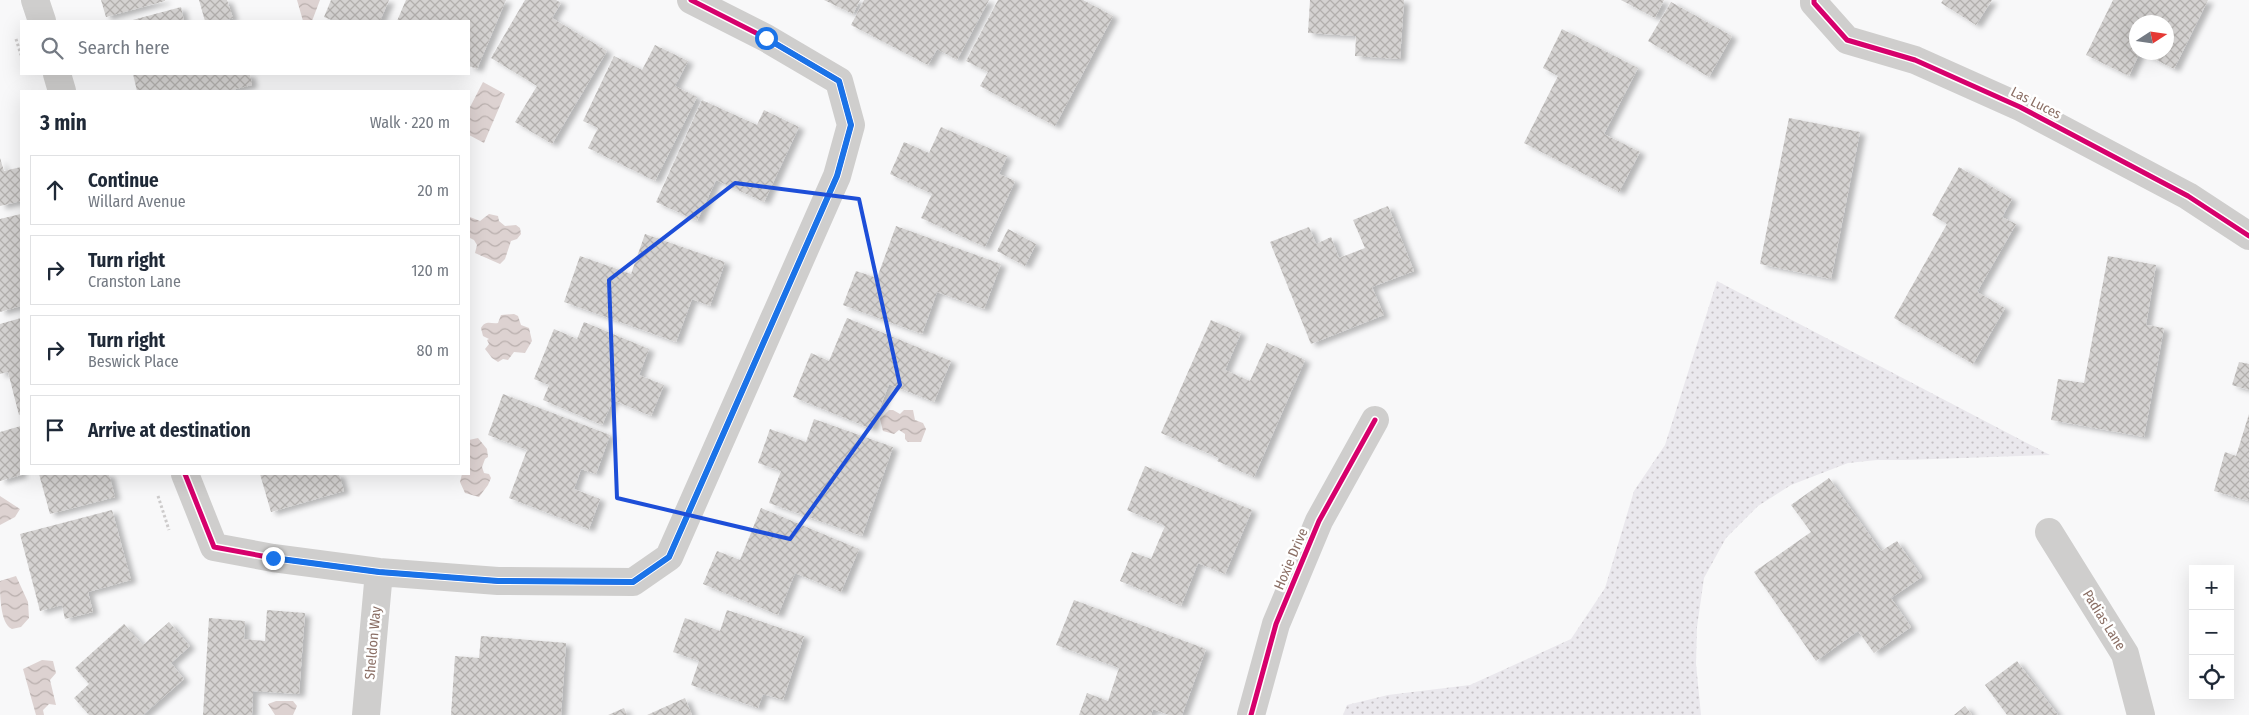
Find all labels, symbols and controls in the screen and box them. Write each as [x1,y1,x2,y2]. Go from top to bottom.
north arrow [2129,15,2174,60]
search box [20,20,470,75]
route start [755,27,778,50]
icon: search [38,34,66,62]
text: Search here [78,36,170,59]
street label: Las Luces [2008,83,2064,123]
text: 3 min [40,110,87,136]
text: Walk · 220 m [370,113,450,132]
text: Continue [88,169,159,192]
icon: ahead [41,176,69,204]
text: 20 m [418,181,449,200]
text: Willard Avenue [88,192,186,211]
text: Turn right [88,249,165,272]
icon: right [41,256,69,284]
text: 120 m [411,261,449,280]
text: Cranston Lane [88,272,181,291]
text: Turn right [88,329,165,352]
icon: right [41,336,69,364]
text: 80 m [417,341,449,360]
text: Beswick Place [88,352,179,371]
icon: arrive [41,416,69,444]
text: Arrive at destination [88,419,251,442]
street label: Hoxie Drive [1270,526,1312,592]
route end [262,547,285,570]
map controls [2189,565,2234,700]
button: + [2189,565,2234,610]
street label: Padias Lane [2079,587,2129,653]
street label: Sheldon Way [361,605,385,680]
button: − [2189,610,2234,655]
button: locate [2189,655,2234,700]

